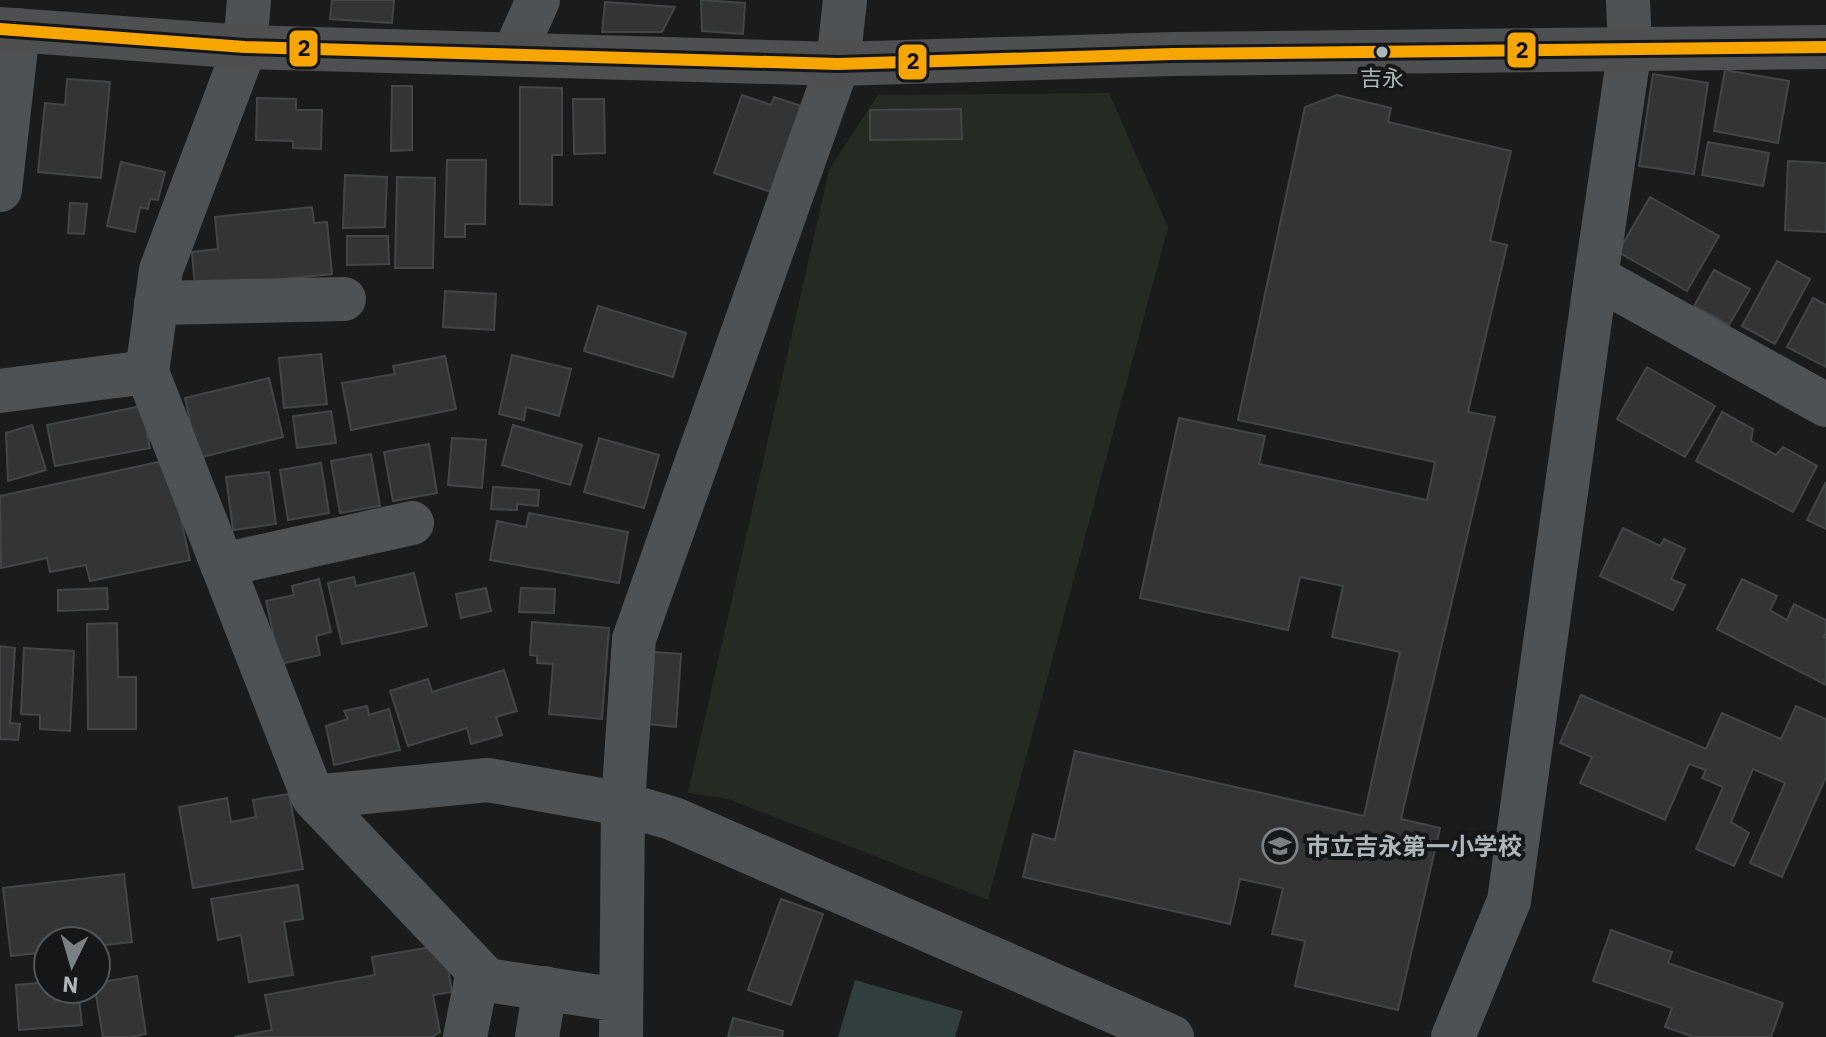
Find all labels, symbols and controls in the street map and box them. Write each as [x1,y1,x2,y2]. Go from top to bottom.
line badge: 2 [288,29,319,68]
line badge: 2 [1506,31,1537,69]
text: 2 [297,33,311,62]
text: 2 [1515,35,1529,64]
line badge: 2 [897,43,928,81]
marker: 吉永 [1374,44,1390,60]
text: 2 [906,46,920,75]
place label: 吉永 [1360,63,1404,92]
school or university icon: 市立吉永第一小学校 [1261,827,1299,865]
place label: 市立吉永第一小学校 [1306,830,1522,862]
north arrow [32,925,112,1005]
text: N [61,970,79,1001]

